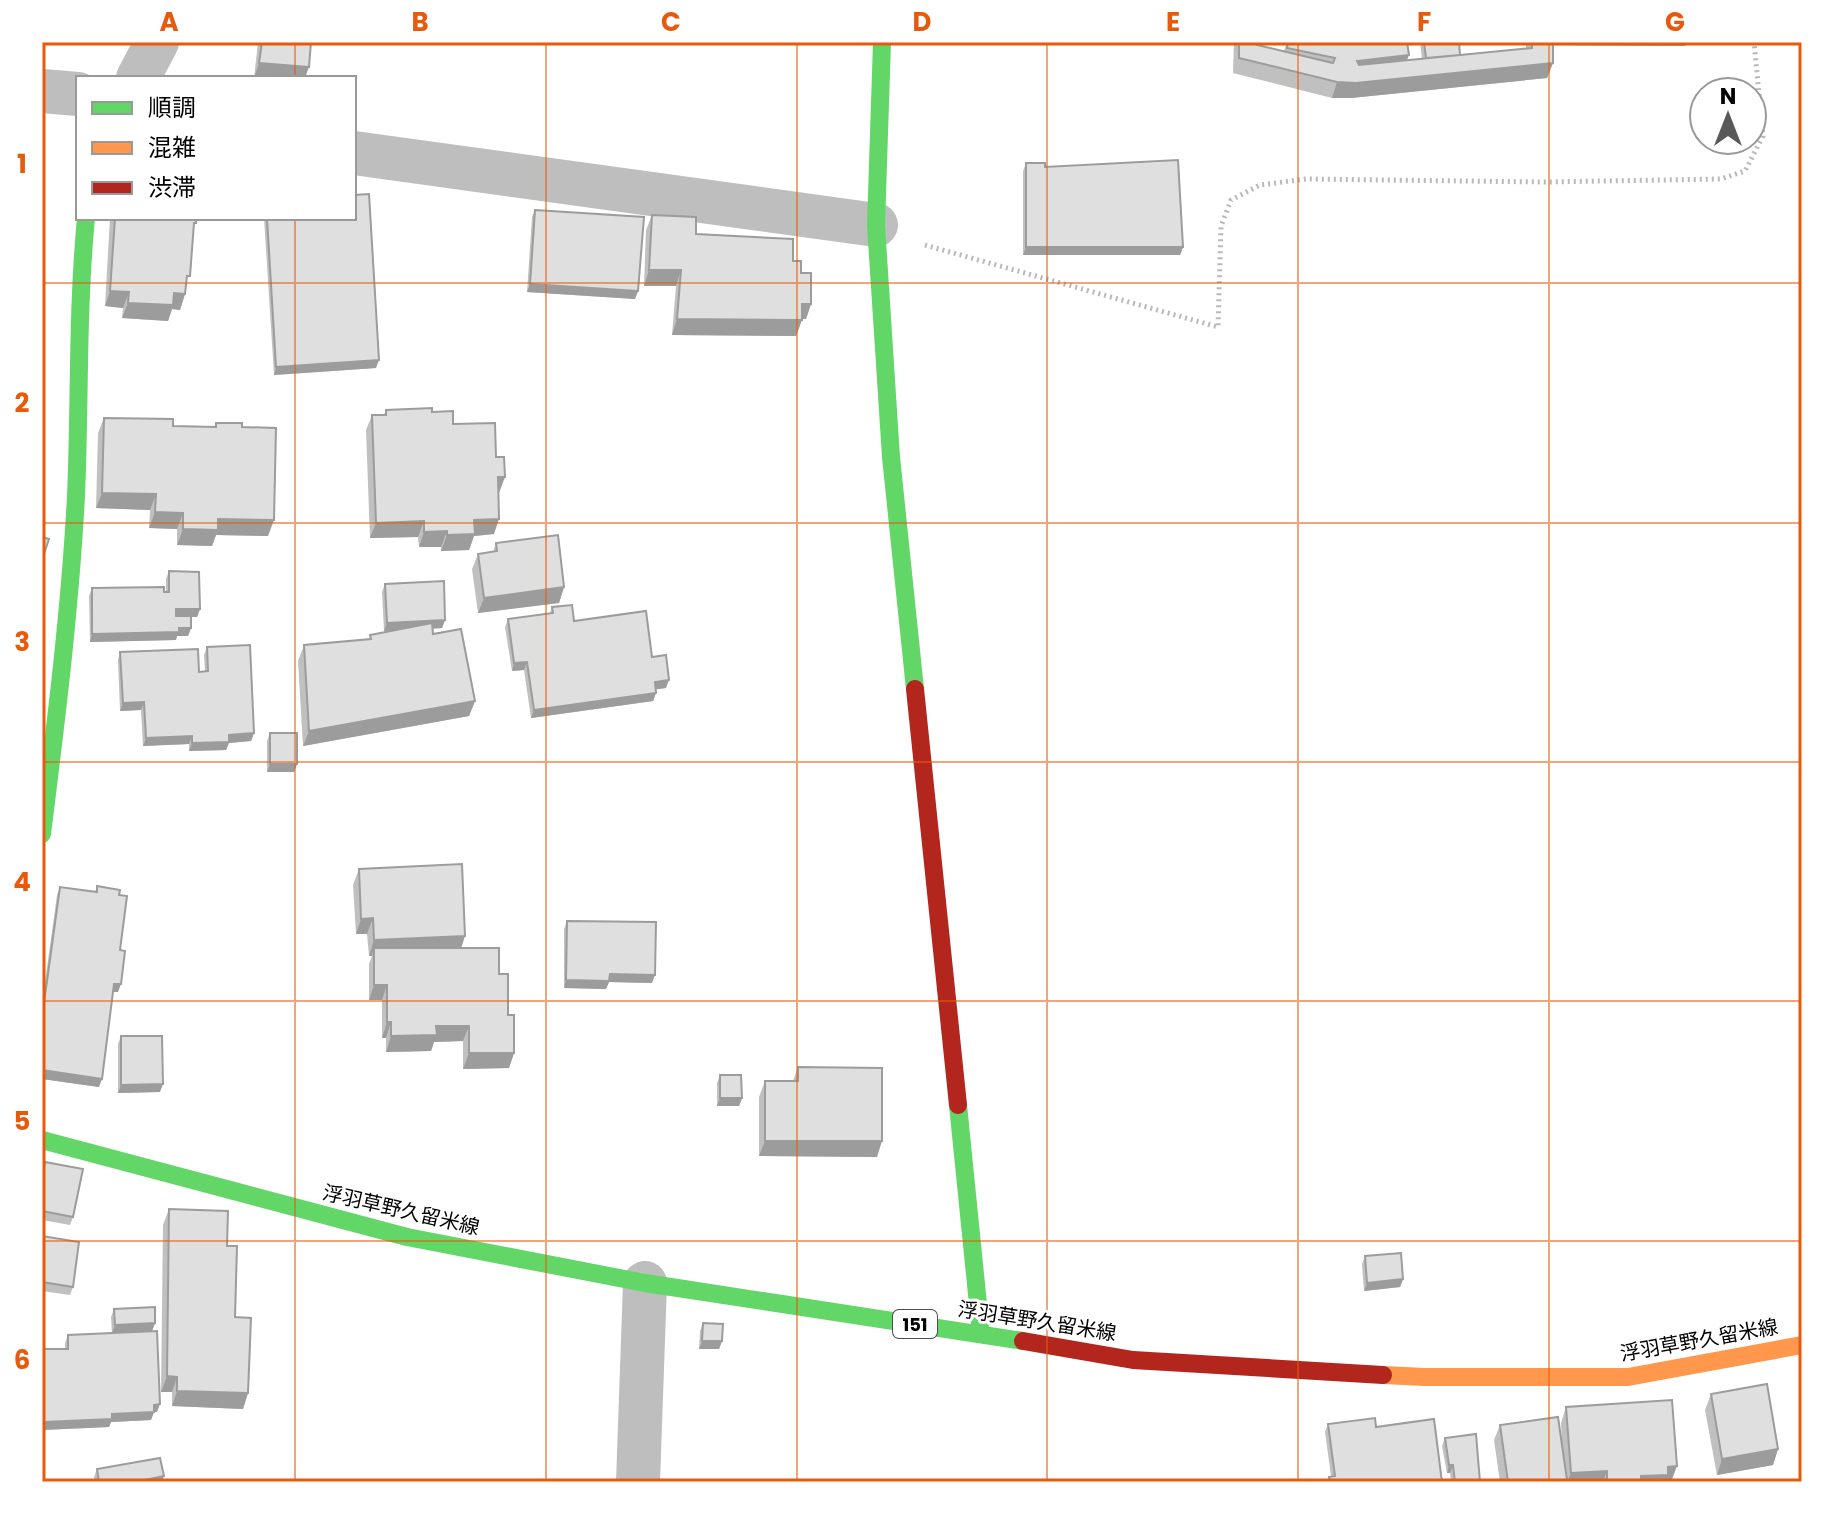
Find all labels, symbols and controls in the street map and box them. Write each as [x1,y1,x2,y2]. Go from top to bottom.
text: A [159,4,179,40]
text: B [411,4,429,40]
text: C [661,4,681,40]
text: D [913,4,932,40]
text: E [1166,4,1180,40]
text: F [1417,4,1431,40]
text: G [1665,4,1685,40]
legend [76,76,356,220]
north arrow [1688,76,1768,156]
text: N [1720,81,1736,112]
text: 順調 [148,91,196,124]
text: 混雑 [148,131,196,164]
text: 1 [17,146,27,182]
text: 渋滞 [148,171,196,204]
text: 2 [15,385,30,421]
text: 3 [14,624,30,660]
text: 4 [13,864,31,900]
text: 5 [14,1103,30,1139]
street label: 浮羽草野久留米線 [320,1178,482,1242]
street label: 浮羽草野久留米線 [956,1295,1118,1347]
road number: 151 [893,1310,937,1338]
street label: 浮羽草野久留米線 [1618,1312,1780,1368]
text: 6 [14,1342,30,1378]

